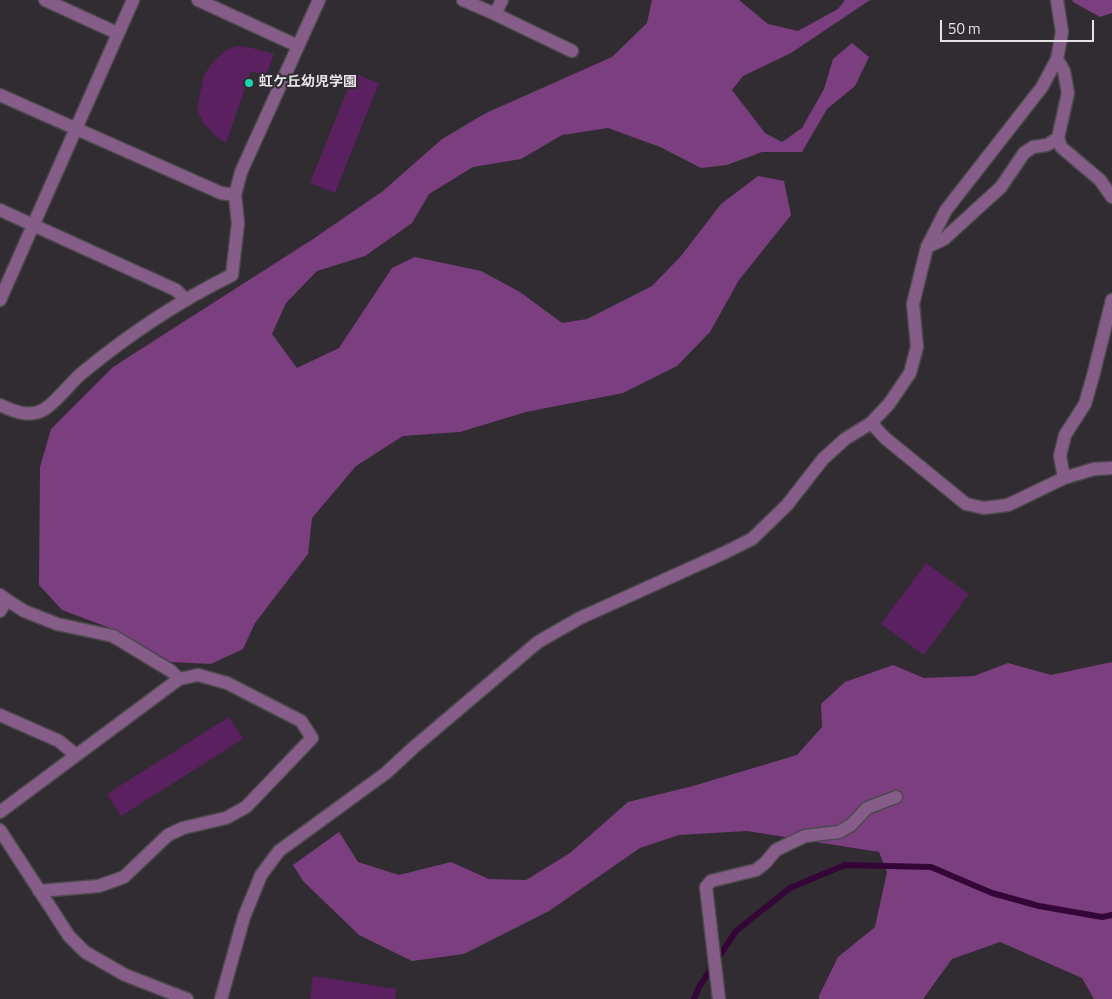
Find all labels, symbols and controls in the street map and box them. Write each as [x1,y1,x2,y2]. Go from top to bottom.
scale bar [942,10,1096,42]
text: 50 m [948,17,981,40]
place label: 虹ケ丘幼児学園 [259,75,357,91]
marker: 虹ケ丘幼児学園 [243,77,255,89]

